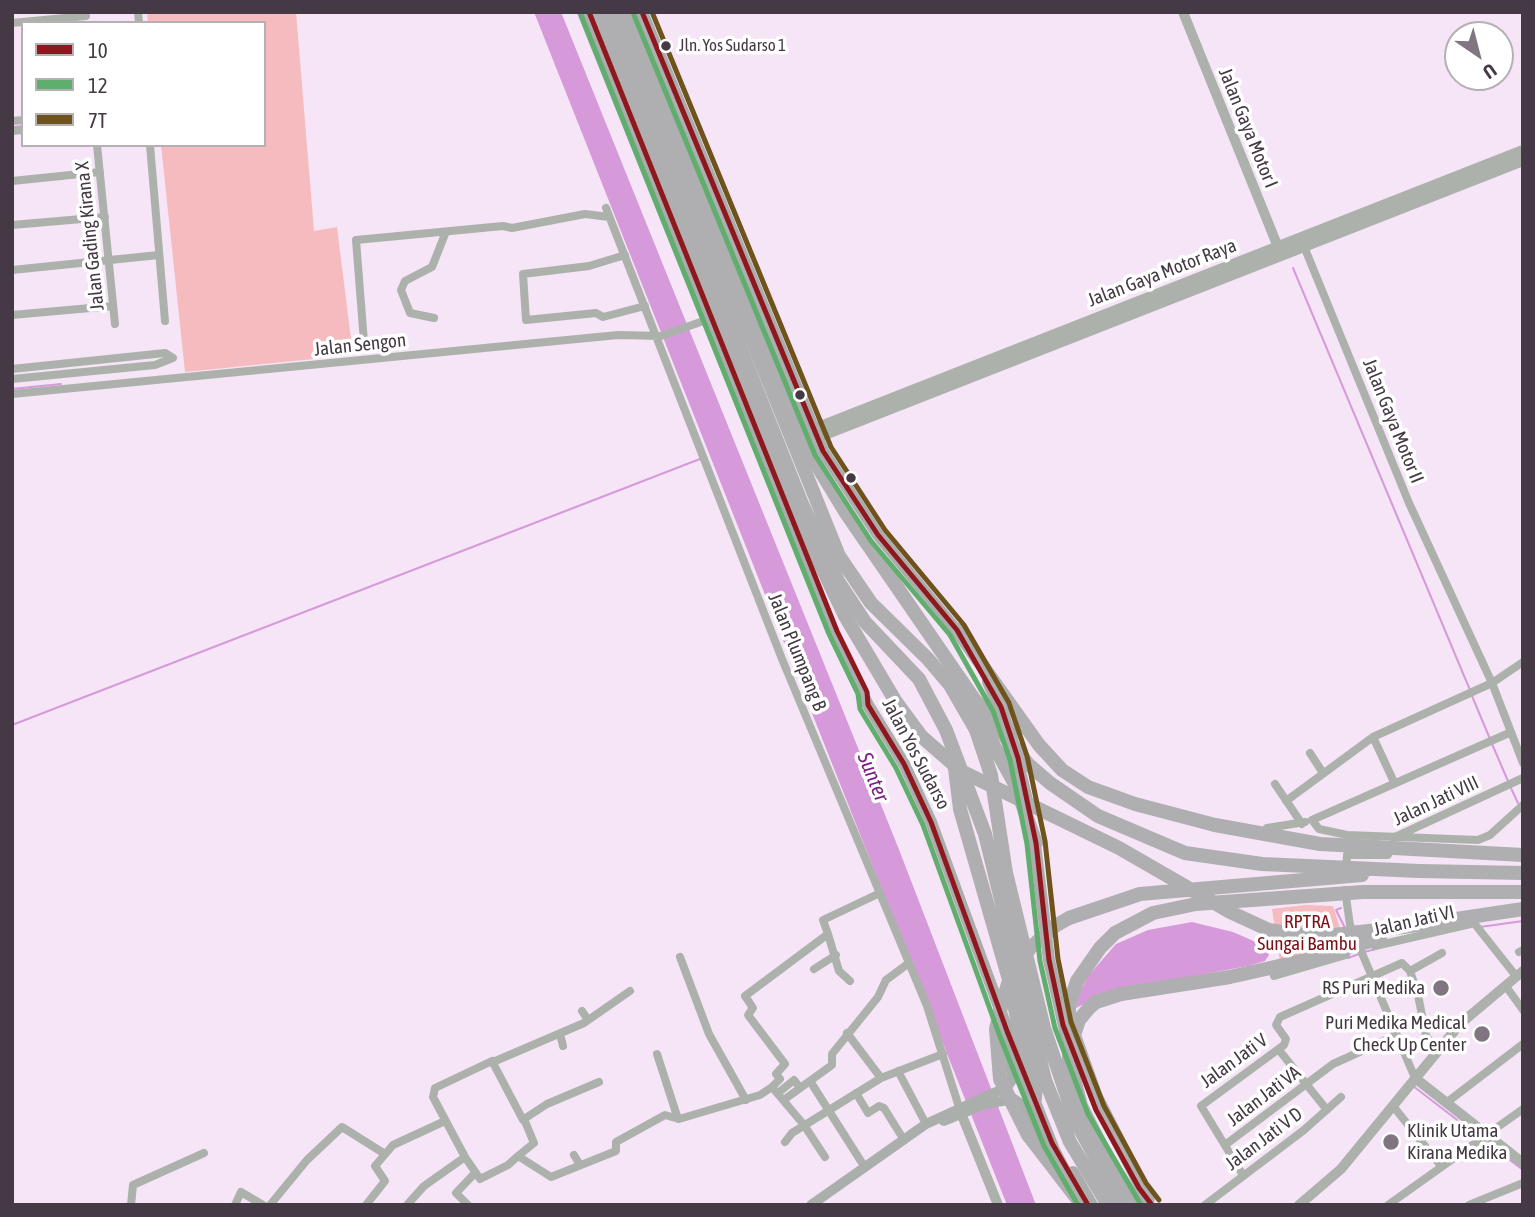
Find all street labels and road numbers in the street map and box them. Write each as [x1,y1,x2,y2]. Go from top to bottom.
street label: Jalan Gaya Motor I [1214,65,1282,191]
street label: Jalan Gading Kirana X [71,160,109,312]
street label: Jalan Gaya Motor Raya [1084,234,1240,312]
street label: Jalan Sengon [313,329,407,361]
street label: Jalan Gaya Motor II [1358,355,1428,487]
street label: Jalan Plumpang B [763,590,831,714]
street label: Jalan Yos Sudarso [877,695,955,813]
street label: Jalan Jati VIII [1390,771,1482,831]
street label: Jalan Jati VI [1371,901,1457,941]
street label: Jalan Jati V [1196,1029,1272,1093]
street label: Jalan Jati VA [1223,1061,1305,1131]
street label: Jalan Jati V D [1221,1103,1307,1175]

